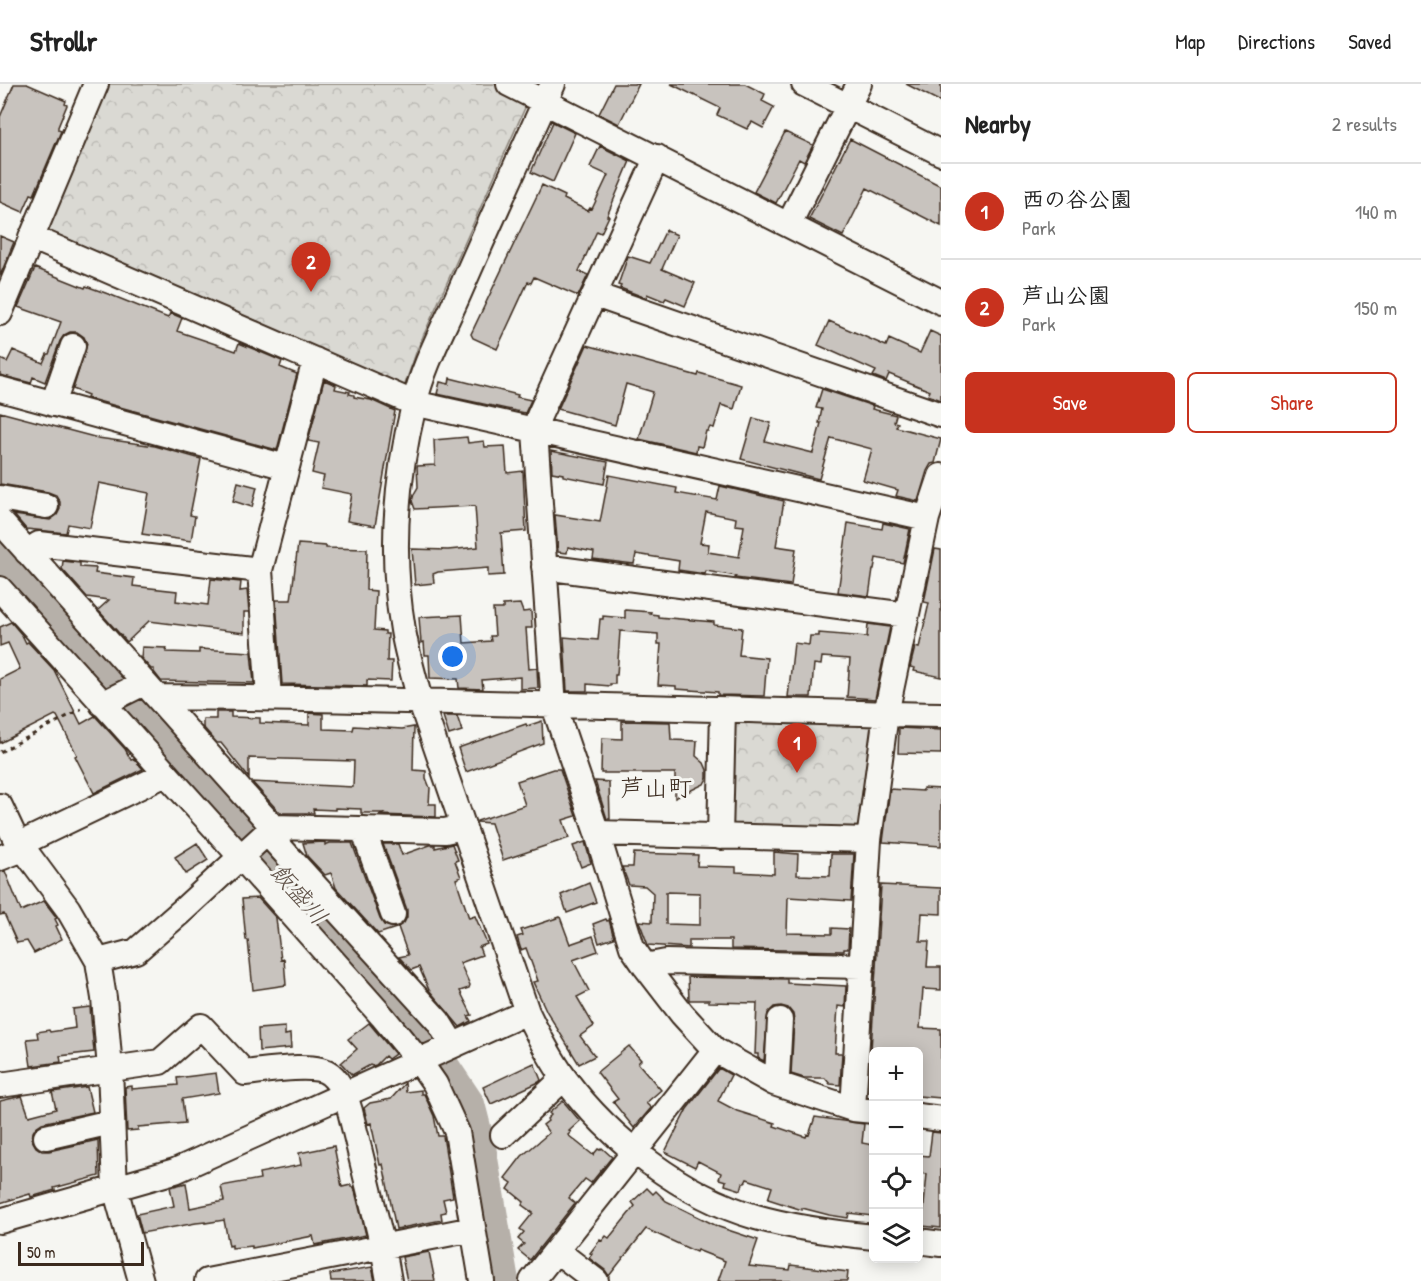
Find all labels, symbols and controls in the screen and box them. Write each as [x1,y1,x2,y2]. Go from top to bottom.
text: Strollr [30,22,97,60]
text: Map [1175,27,1205,56]
text: Directions [1238,27,1315,56]
text: Saved [1348,27,1391,56]
text: Nearby [965,106,1031,141]
text: 2 results [1332,110,1397,137]
text: 西の谷公園 [1022,184,1132,214]
text: 1 [981,198,988,225]
text: 140 m [1355,198,1397,225]
text: Park [1022,214,1055,241]
pin: 2 [292,242,330,292]
text: 芦山公園 [1022,280,1110,310]
text: 2 [980,294,989,321]
text: 150 m [1354,294,1397,321]
text: Park [1022,310,1055,337]
button: Save [965,372,1175,433]
button: Share [1187,372,1397,433]
your location [438,642,467,671]
pin: 1 [778,724,816,773]
district label: 芦山町 [620,771,692,803]
water label: 飯盛川 [264,856,335,931]
map controls [869,1047,923,1263]
button: + [869,1047,923,1101]
button: − [869,1101,923,1155]
button: locate [869,1155,923,1209]
button: layers [869,1209,923,1263]
scale bar [18,1239,144,1266]
text: 50 m [27,1241,56,1263]

